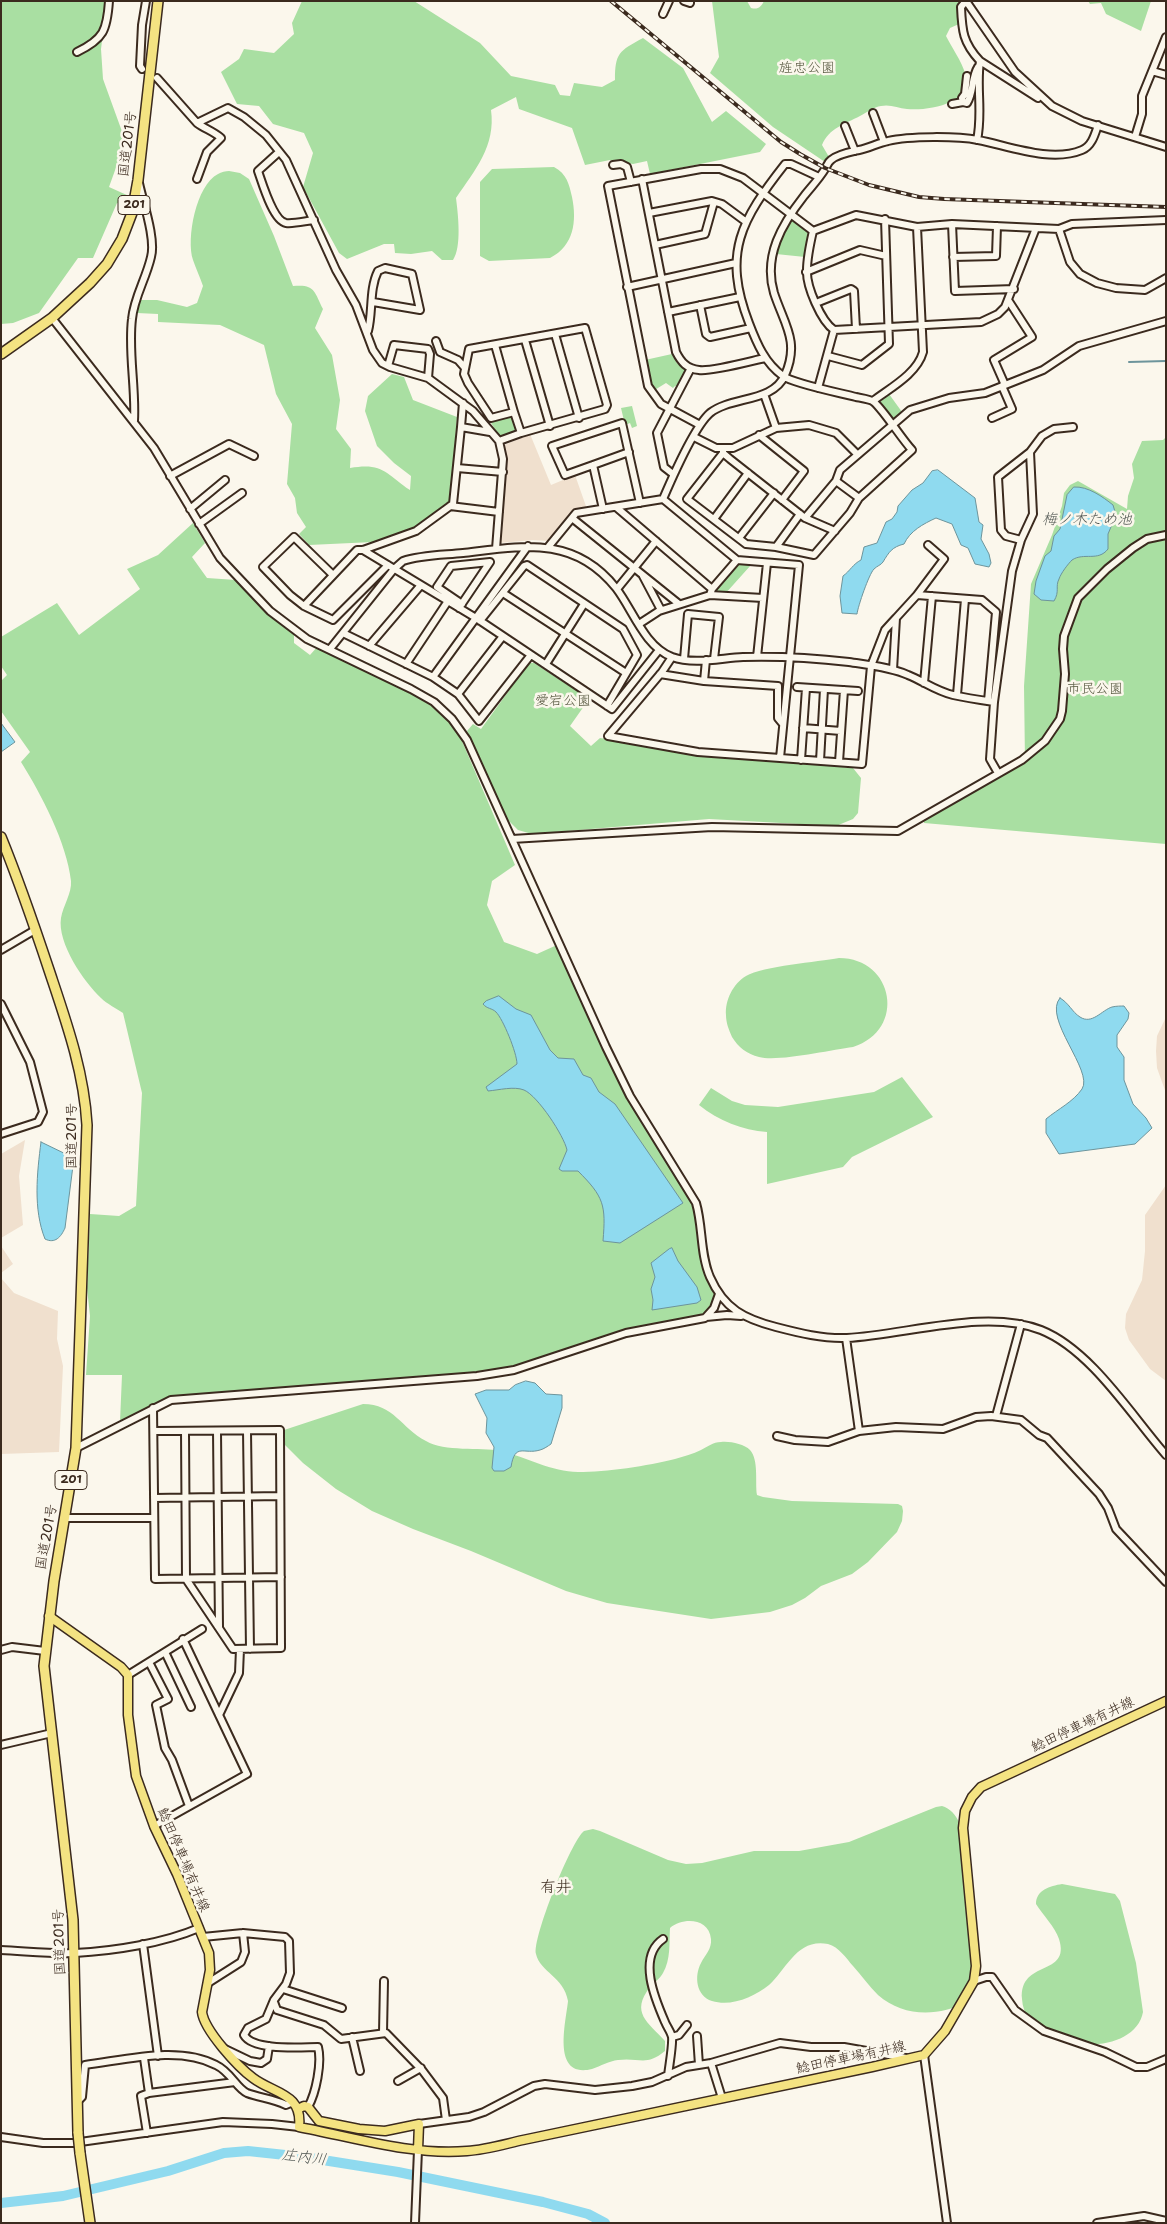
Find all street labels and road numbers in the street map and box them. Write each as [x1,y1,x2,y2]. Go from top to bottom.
street label: 国道201号 [116,110,140,178]
road number: 201 [118,196,150,214]
street label: 国道201号 [64,1103,80,1169]
road number: 201 [55,1470,87,1490]
street label: 国道201号 [33,1503,61,1571]
street label: 鯰田停車場有井線 [1029,1694,1137,1756]
street label: 鯰田停車場有井線 [153,1805,213,1915]
street label: 国道201号 [50,1908,70,1976]
street label: 鯰田停車場有井線 [794,2038,908,2078]

